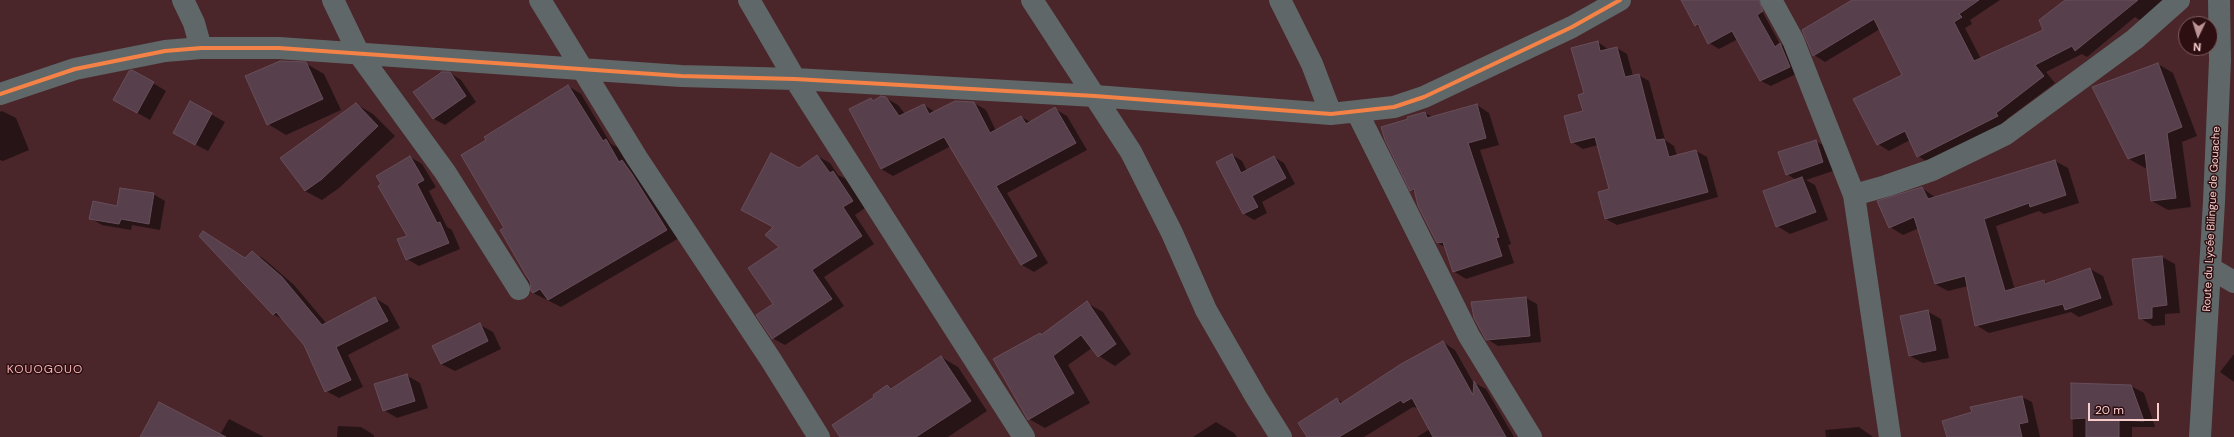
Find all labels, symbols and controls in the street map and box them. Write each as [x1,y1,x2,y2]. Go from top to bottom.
north arrow [2178,16,2218,56]
text: N [2193,40,2202,54]
street label: Route du Lycée Bilingue de Gouache [2201,126,2223,312]
district label: KOUOGOUO [7,363,83,377]
scale bar [2090,395,2161,421]
text: 20 m [2095,402,2124,418]

